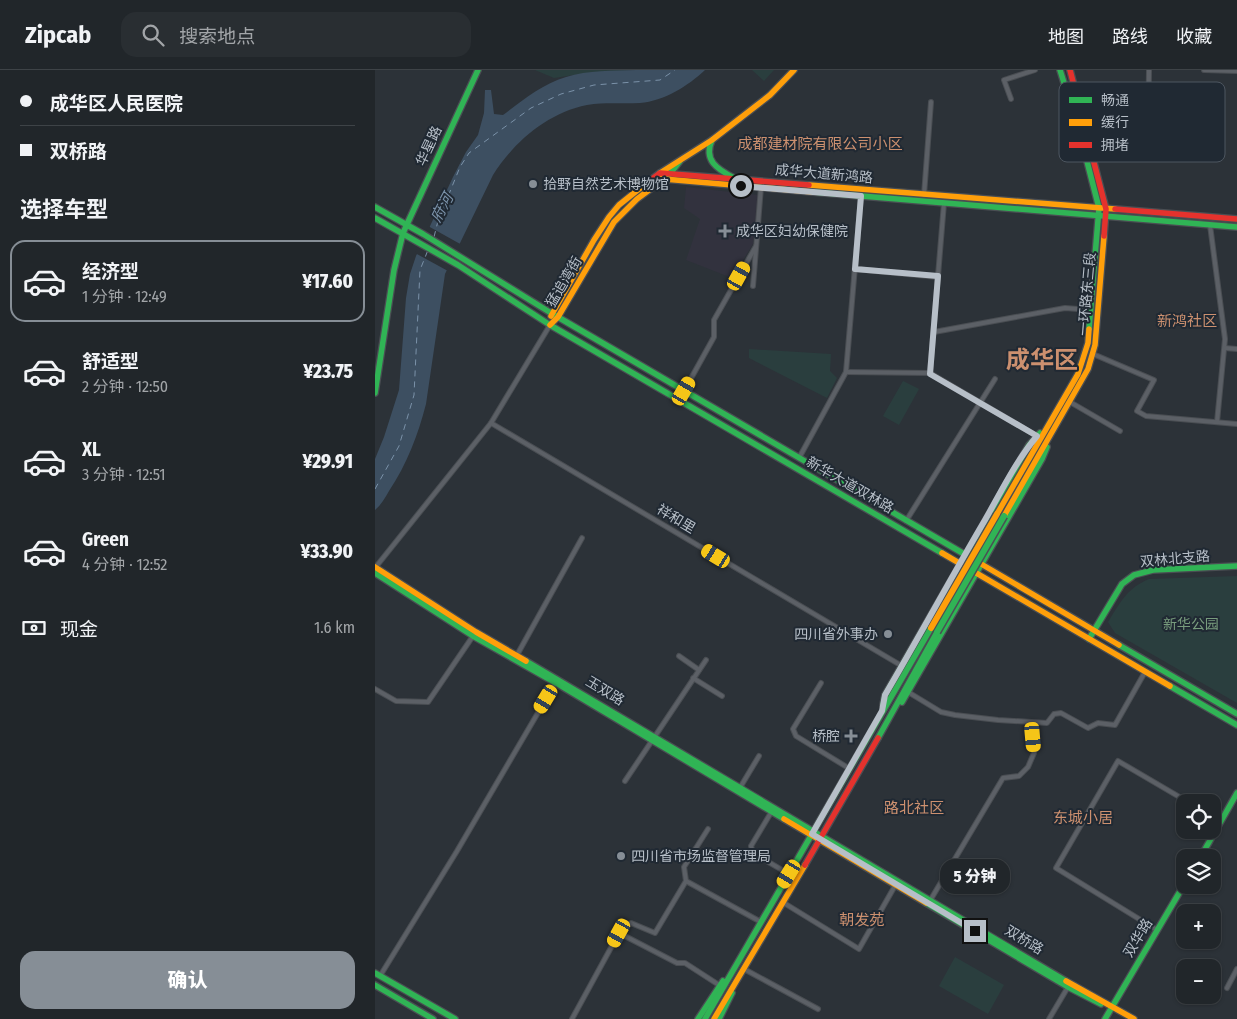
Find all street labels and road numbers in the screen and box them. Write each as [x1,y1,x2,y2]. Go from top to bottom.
street label: 华星路 [412,123,446,169]
street label: 成华大道新鸿路 [774,161,874,187]
street label: 一环路东三段 [1075,251,1099,337]
street label: 猛追湾街 [542,254,586,310]
street label: 新华大道双林路 [803,453,897,517]
street label: 祥和里 [654,501,698,537]
street label: 双林北支路 [1139,547,1211,571]
street label: 玉双路 [583,673,627,709]
street label: 双华路 [1120,916,1156,960]
street label: 双桥路 [1002,922,1046,958]

